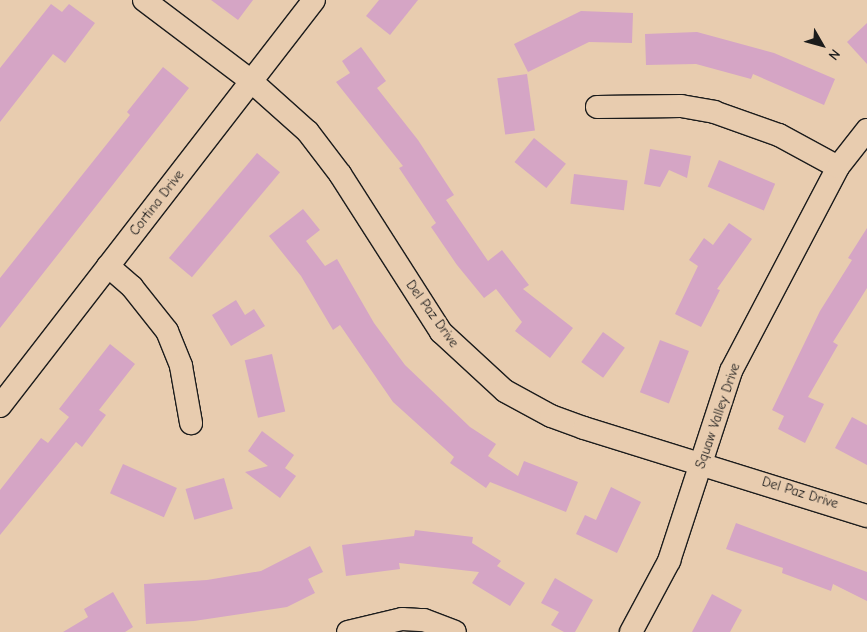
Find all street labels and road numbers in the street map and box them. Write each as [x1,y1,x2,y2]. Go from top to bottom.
street label: Cortina Drive [126,167,188,239]
street label: Del Paz Drive [402,277,462,351]
street label: Squaw Valley Drive [692,361,744,471]
street label: Del Paz Drive [760,473,840,513]

